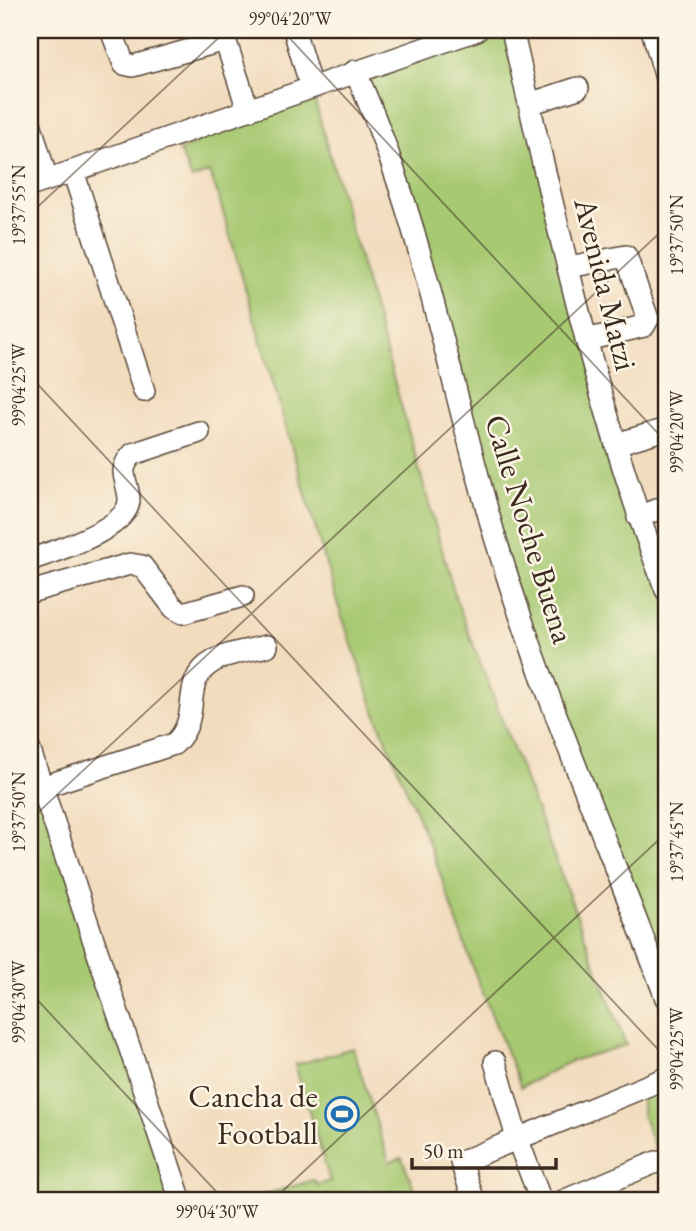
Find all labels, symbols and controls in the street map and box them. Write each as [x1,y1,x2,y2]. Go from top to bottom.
text: 99°04'20"W [248,7,332,30]
text: 19°37'55"N [7,164,30,245]
street label: Avenida Matzi [564,192,648,375]
text: 19°37'50"N [665,194,688,275]
text: 99°04'25"W [7,343,30,427]
text: 99°04'20"W [665,390,688,474]
street label: Calle Noche Buena [475,409,585,649]
text: 19°37'50"N [7,771,30,852]
text: 19°37'45"N [665,801,688,882]
text: 99°04'30"W [7,960,30,1044]
text: 99°04'25"W [665,1007,688,1091]
place label: Cancha de Football [188,1075,318,1154]
sports icon: Cancha de Football [323,1095,361,1133]
scale bar [412,1126,556,1170]
text: 50 m [423,1137,464,1164]
text: 99°04'30"W [175,1200,259,1223]

